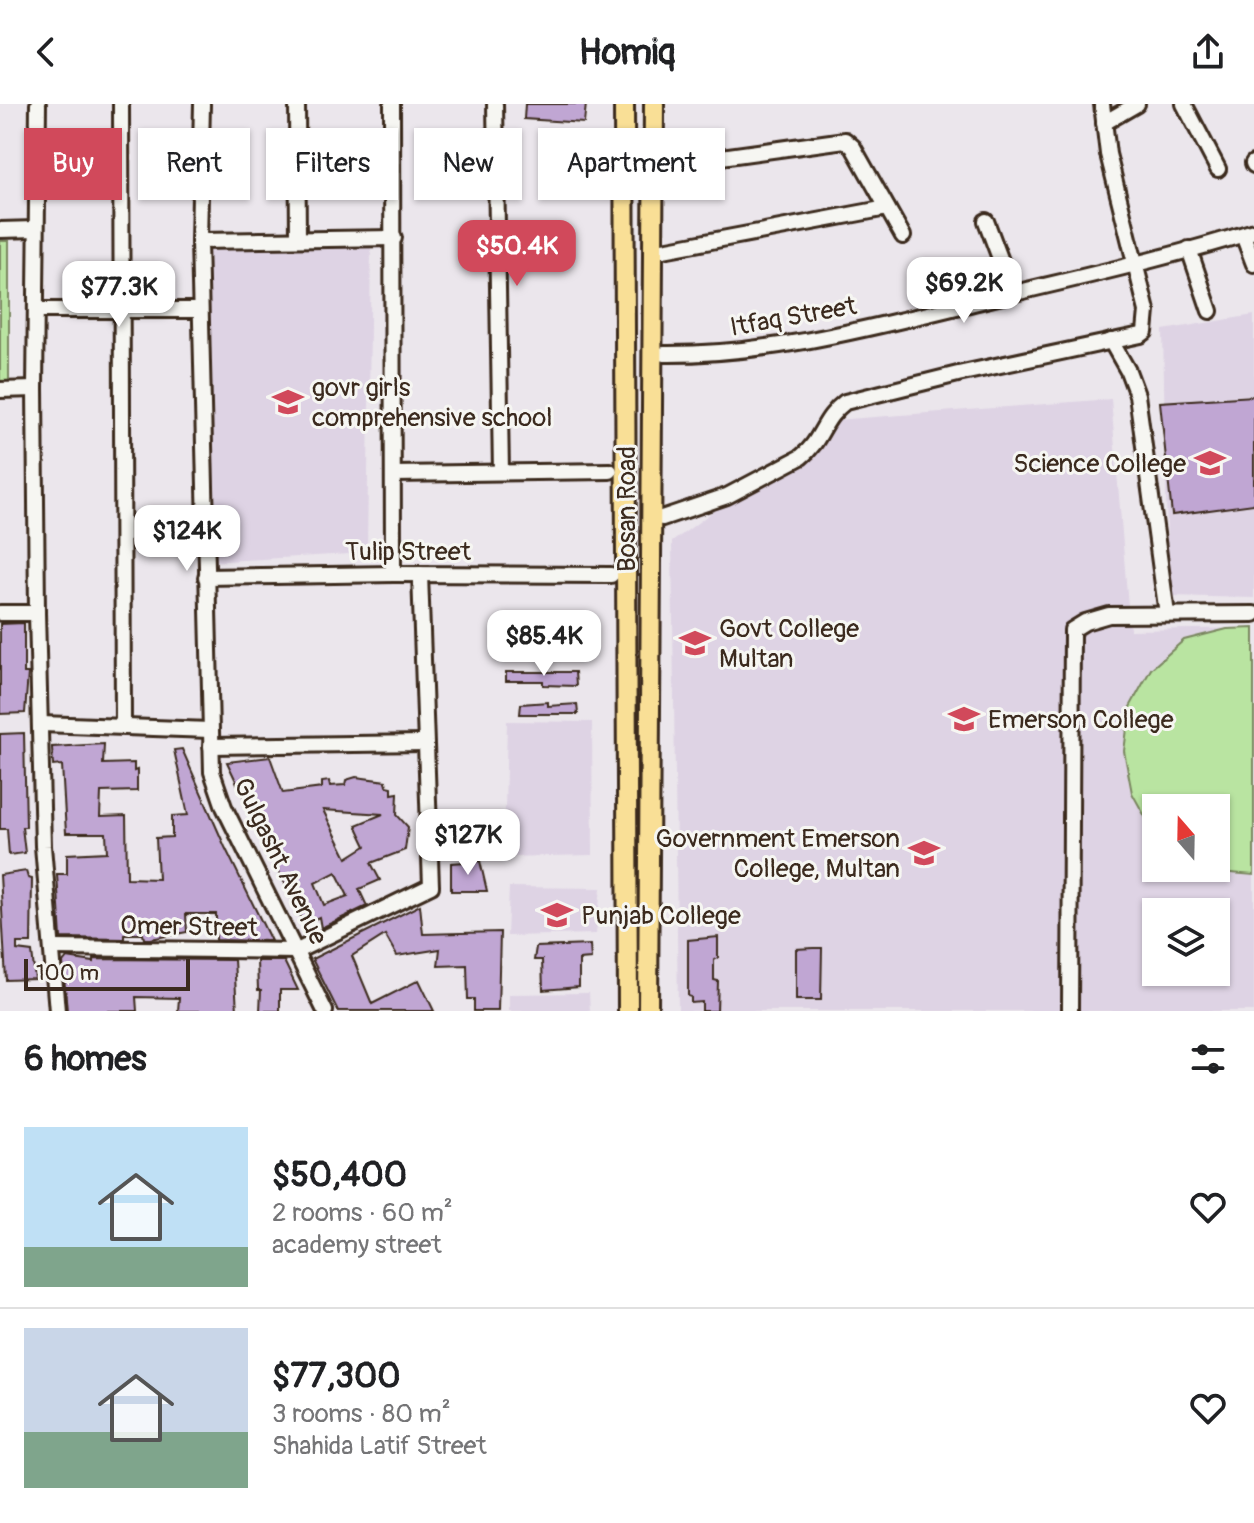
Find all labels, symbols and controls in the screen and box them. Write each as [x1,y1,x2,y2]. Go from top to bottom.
icon: back [24,30,68,74]
text: Homiq [579,30,675,75]
icon: share [1186,30,1230,74]
chip: Buy [24,128,122,200]
chip: Rent [138,128,250,200]
chip: Filters [266,128,398,200]
chip: New [414,128,522,200]
chip: Apartment [538,128,725,200]
pin: $50.4K [452,220,582,288]
text: $50.4K [476,230,558,262]
pin: $69.2K [899,257,1029,325]
pin: $77.3K [54,261,184,329]
text: $69.2K [925,267,1003,299]
text: $77.3K [80,271,158,303]
street label: Itfaq Street [727,290,859,344]
place label: govr girls comprehensive school [312,372,552,434]
school or university icon: govr girls comprehensive school [271,385,305,419]
street label: Bosan Road [611,446,643,572]
school or university icon: Science College [1193,446,1227,480]
place label: Science College [1013,448,1186,480]
pin: $124K [131,505,243,573]
text: $124K [152,515,222,547]
street label: Tulip Street [345,536,471,568]
pin: $85.4K [479,610,609,678]
place label: Govt College Multan [719,613,859,675]
text: $85.4K [505,620,583,652]
school or university icon: Govt College Multan [678,626,712,660]
school or university icon: Emerson College [947,702,981,736]
place label: Emerson College [988,704,1174,736]
street label: Gulgasht Avenue [226,773,334,950]
north arrow [1142,794,1230,882]
map controls [1142,794,1230,986]
pin: $127K [412,809,524,877]
text: $127K [434,819,502,851]
place label: Government Emerson College, Multan [656,823,900,885]
school or university icon: Government Emerson College, Multan [907,836,941,870]
school or university icon: Punjab College [540,898,574,932]
button: layers [1142,898,1230,986]
place label: Punjab College [581,900,741,932]
street label: Omer Street [120,910,259,944]
scale bar [24,955,190,991]
text: 100 m [36,959,99,987]
icon: filters [1186,1037,1230,1081]
text: 6 homes [24,1038,147,1081]
text: $50,400 [272,1154,407,1197]
icon: home [88,1159,184,1255]
icon: heart [1186,1185,1230,1229]
text: 2 rooms · 60 m² [272,1197,453,1229]
text: academy street [272,1229,442,1261]
text: $77,300 [272,1355,400,1398]
icon: home [88,1360,184,1456]
icon: heart [1186,1386,1230,1430]
text: 3 rooms · 80 m² [272,1398,451,1430]
text: Shahida Latif Street [272,1430,487,1462]

